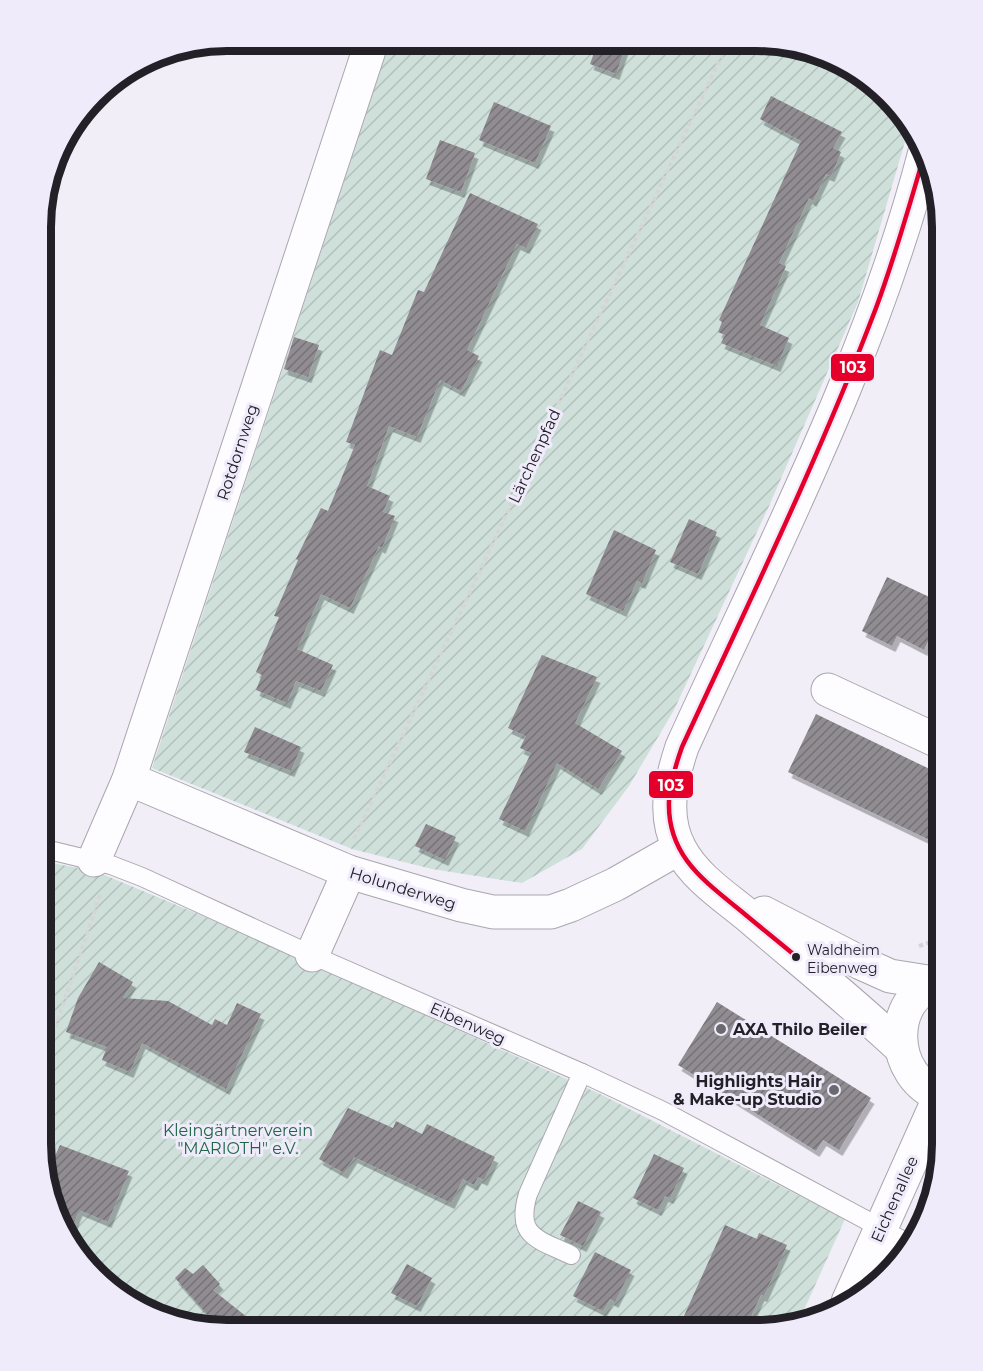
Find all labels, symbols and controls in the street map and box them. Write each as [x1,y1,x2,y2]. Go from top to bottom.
line badge: 103 [830,353,875,382]
text: 103 [840,358,866,377]
street label: Rotdornweg [213,402,262,503]
street label: Lärchenpfad [504,406,565,506]
line badge: 103 [648,770,694,799]
text: 103 [658,776,684,795]
street label: Holunderweg [347,863,458,914]
place label: Waldheim Eibenweg [807,941,880,977]
marker: Waldheim Eibenweg [790,951,802,963]
street label: Eibenweg [427,998,508,1049]
place label: AXA Thilo Beiler [732,1020,867,1039]
marker: AXA Thilo Beiler [714,1022,728,1036]
place label: Highlights Hair & Make-up Studio [673,1072,822,1109]
marker: Highlights Hair & Make-up Studio [827,1083,841,1097]
park label: Kleingärtnerverein "MARIOTH" e.V. [163,1121,313,1158]
street label: Eichenallee [867,1153,922,1245]

